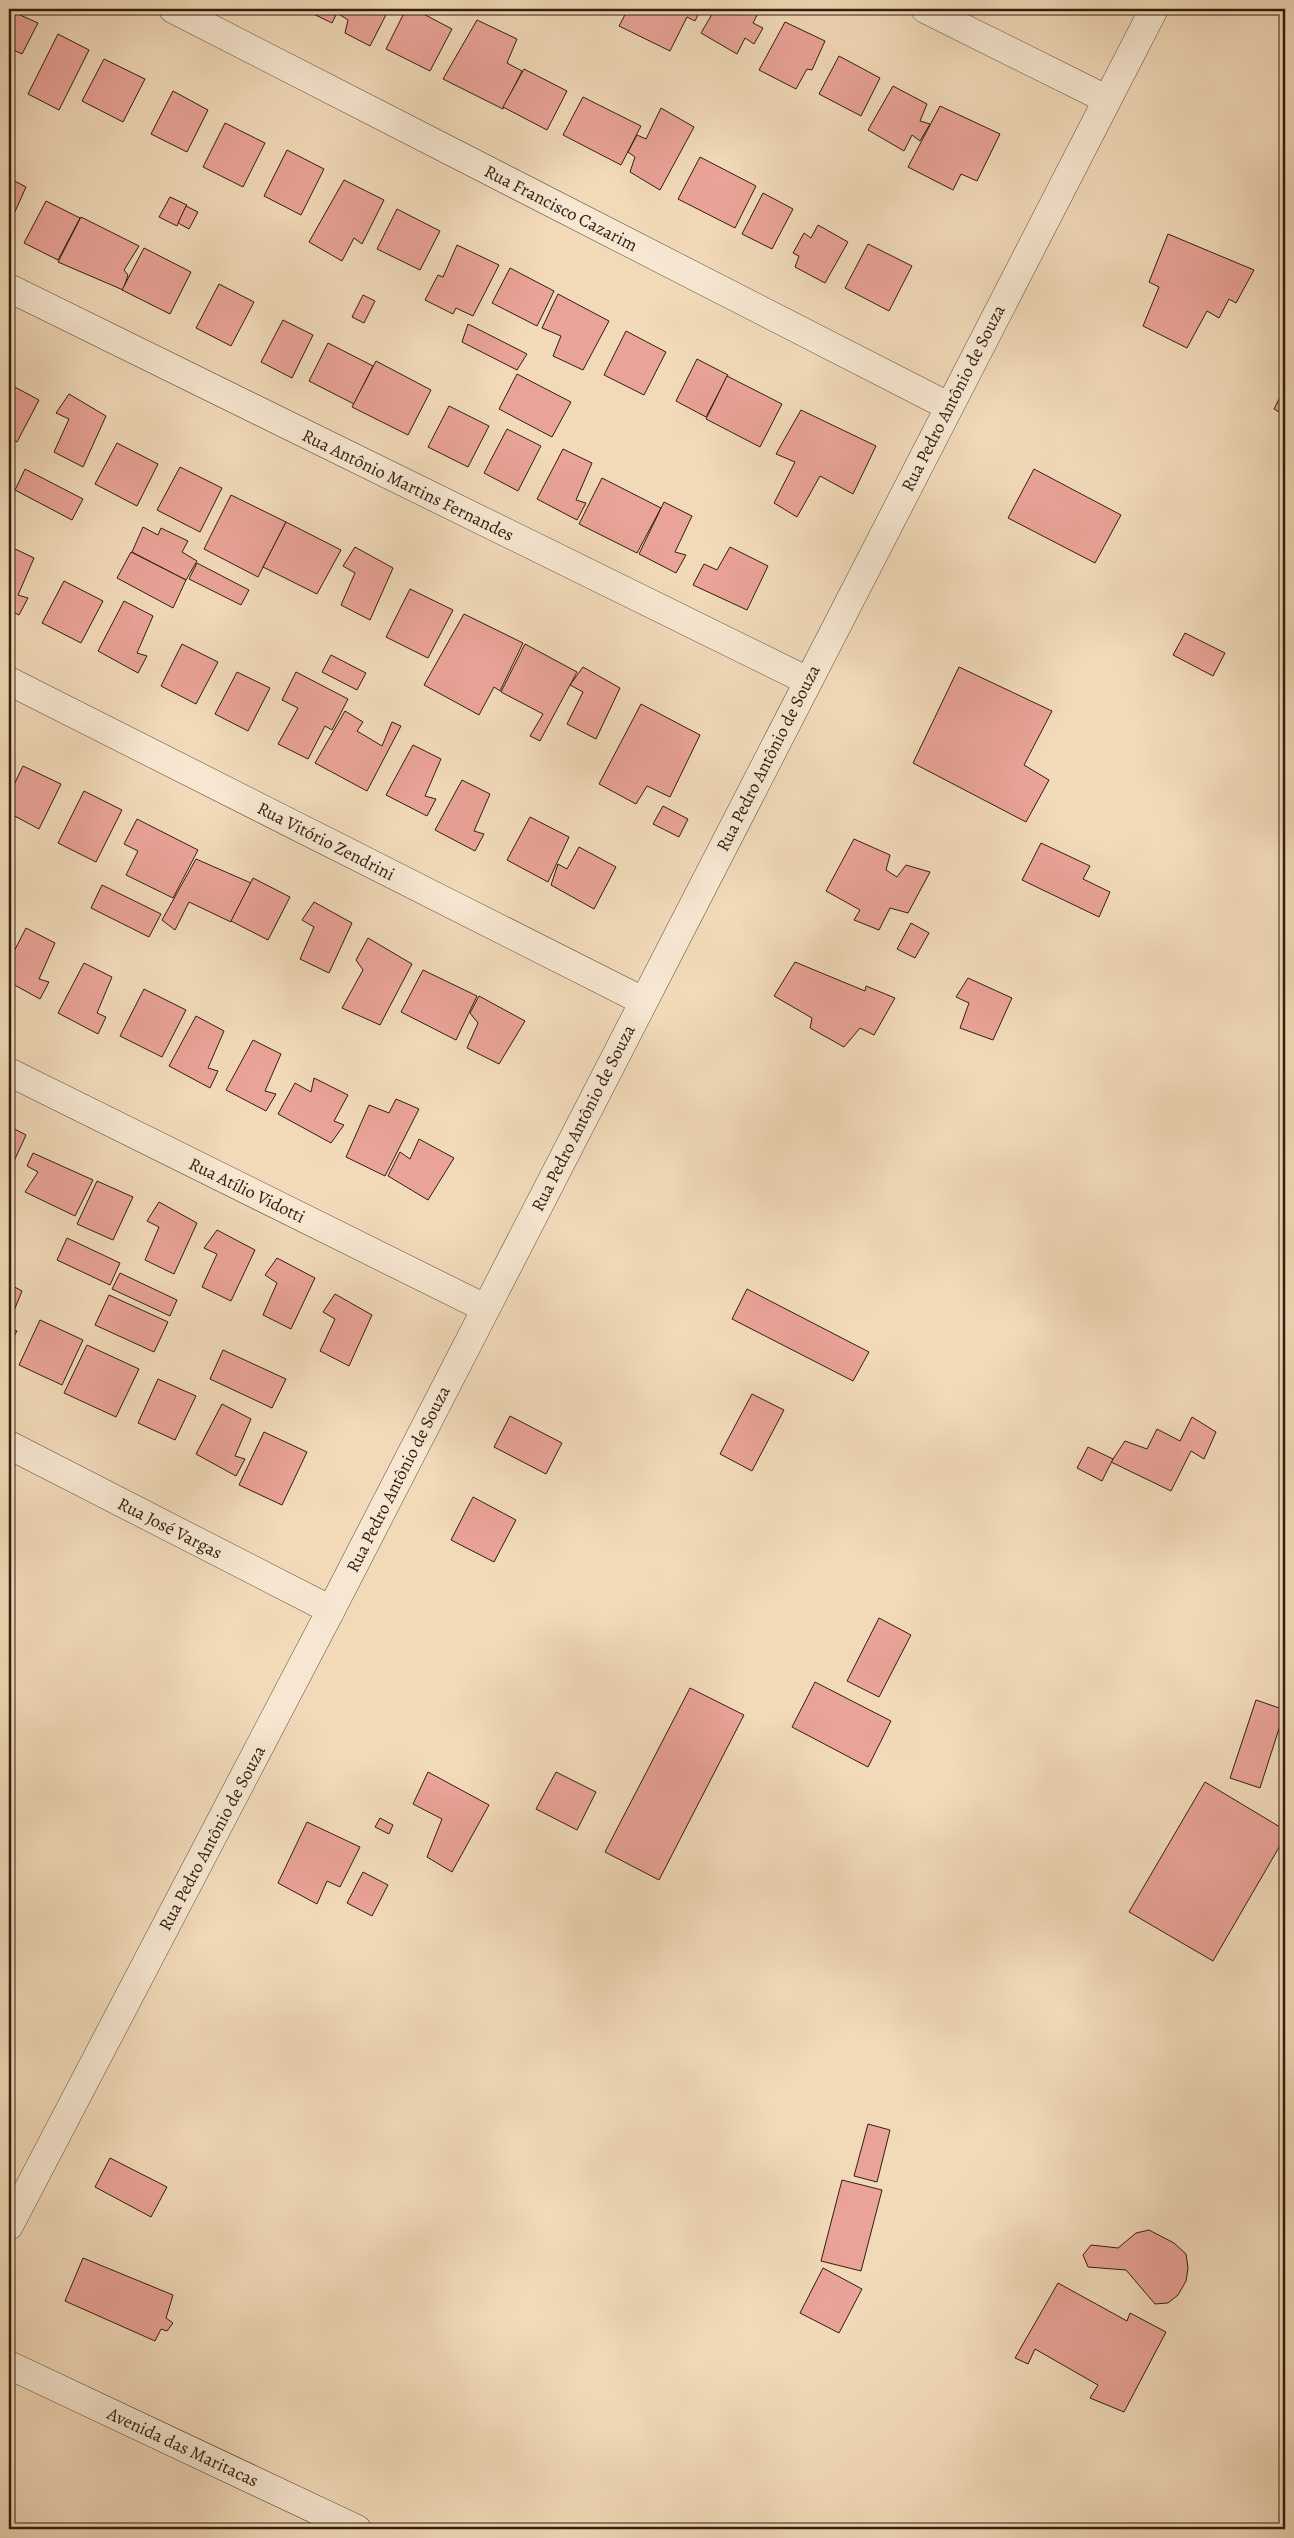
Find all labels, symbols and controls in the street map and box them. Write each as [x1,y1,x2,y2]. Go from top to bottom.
street label: Rua Francisco Cazarim [480,159,642,257]
street label: Rua Pedro Antônio de Souza [895,300,1011,495]
street label: Rua Antônio Martins Fernandes [298,423,518,547]
street label: Rua Pedro Antônio de Souza [710,660,826,855]
street label: Rua Vitório Zendrini [253,796,399,886]
street label: Rua Pedro Antônio de Souza [525,1020,641,1215]
street label: Rua Atílio Vidotti [185,1151,309,1229]
street label: Rua Pedro Antônio de Souza [340,1381,456,1576]
street label: Rua José Vargas [114,1491,226,1565]
street label: Rua Pedro Antônio de Souza [153,1741,271,1935]
street label: Avenida das Maritacas [103,2401,262,2493]

